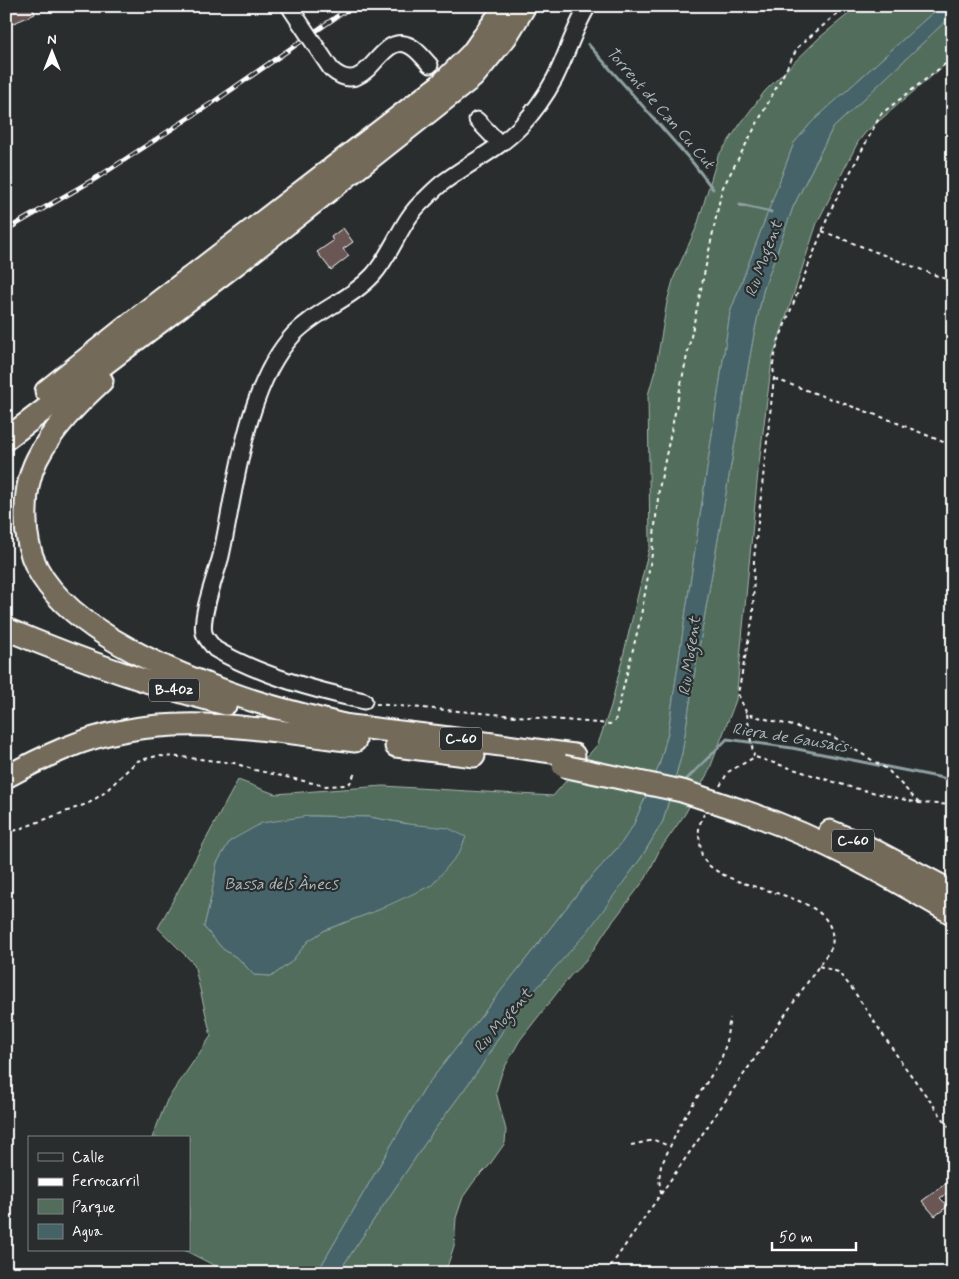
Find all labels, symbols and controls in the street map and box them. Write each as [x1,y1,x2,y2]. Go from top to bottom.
north arrow [28,28,78,78]
text: N [47,31,57,49]
water label: Torrent de Can Cu Cut [601,43,720,175]
water label: Riu Mogent [740,216,790,301]
water label: Riu Mogent [674,613,708,697]
road number: B-40z [149,678,199,702]
water label: Riera de Gausacs [731,718,851,758]
road number: C-60 [440,728,482,751]
road number: C-60 [832,829,874,852]
water label: Bassa dels Ànecs [224,874,339,895]
water label: Riu Mogent [469,983,540,1059]
legend [28,1136,190,1252]
text: Calle [72,1148,104,1168]
text: Ferrocarril [72,1172,140,1192]
text: Parque [72,1198,115,1218]
scale bar [772,1219,855,1251]
text: Agua [72,1222,104,1242]
text: 50 m [779,1228,813,1248]

